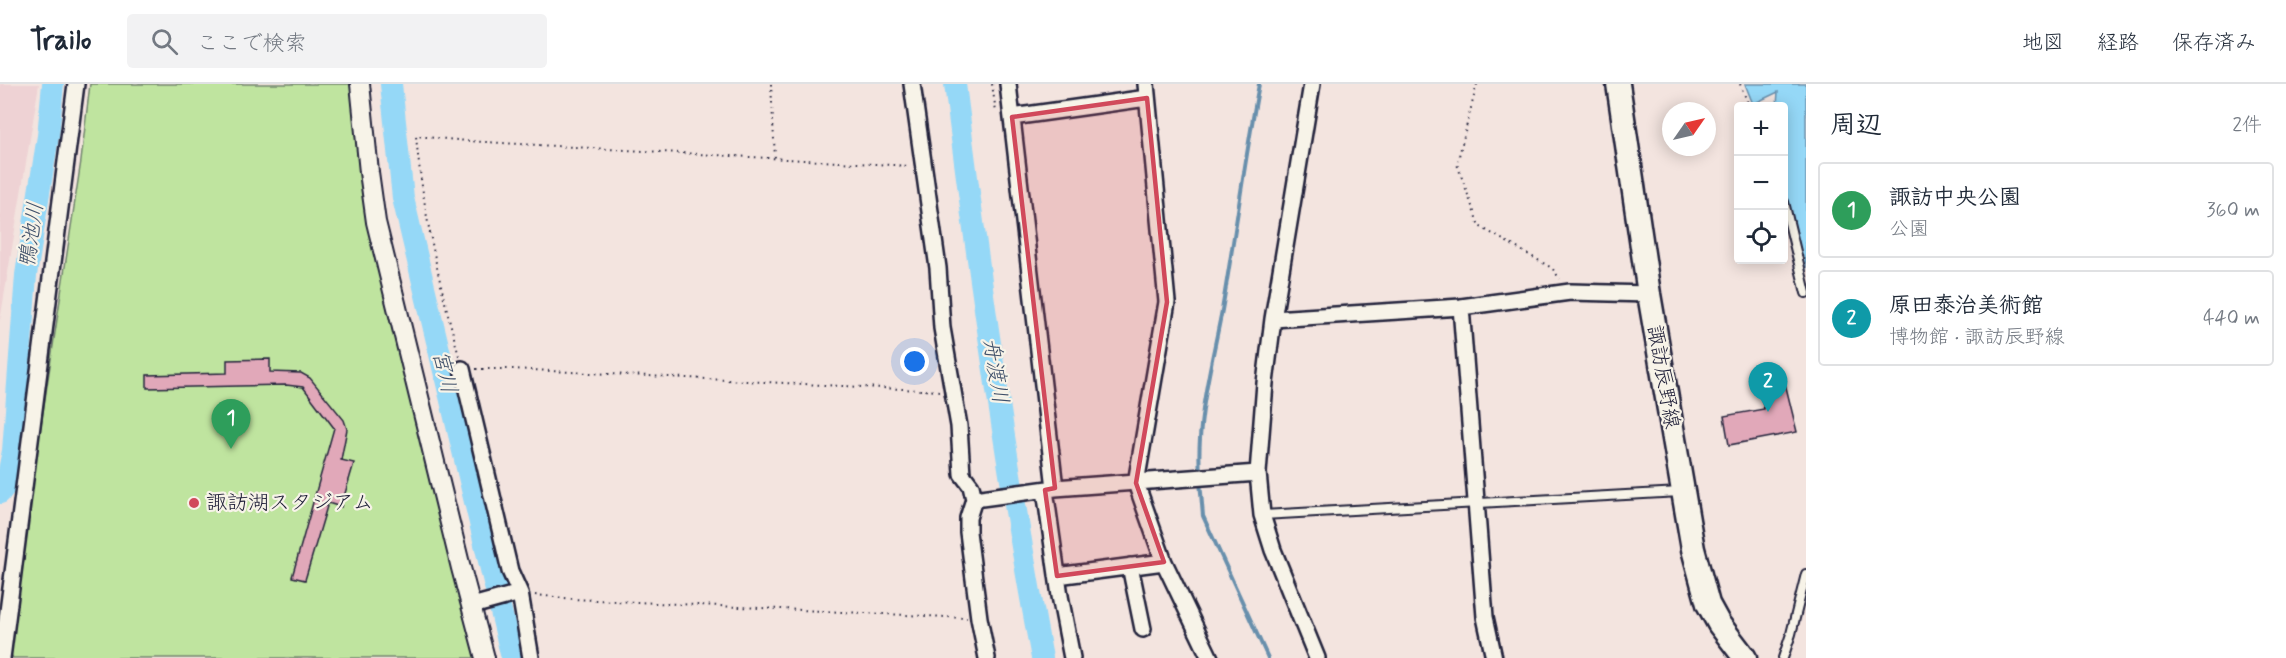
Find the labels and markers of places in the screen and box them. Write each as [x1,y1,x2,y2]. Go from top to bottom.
pin: 2 [1748,362,1788,412]
pin: 1 [212,400,250,449]
place label: 諏訪湖スタジアム [206,489,374,517]
marker: 諏訪湖スタジアム [187,496,201,510]

